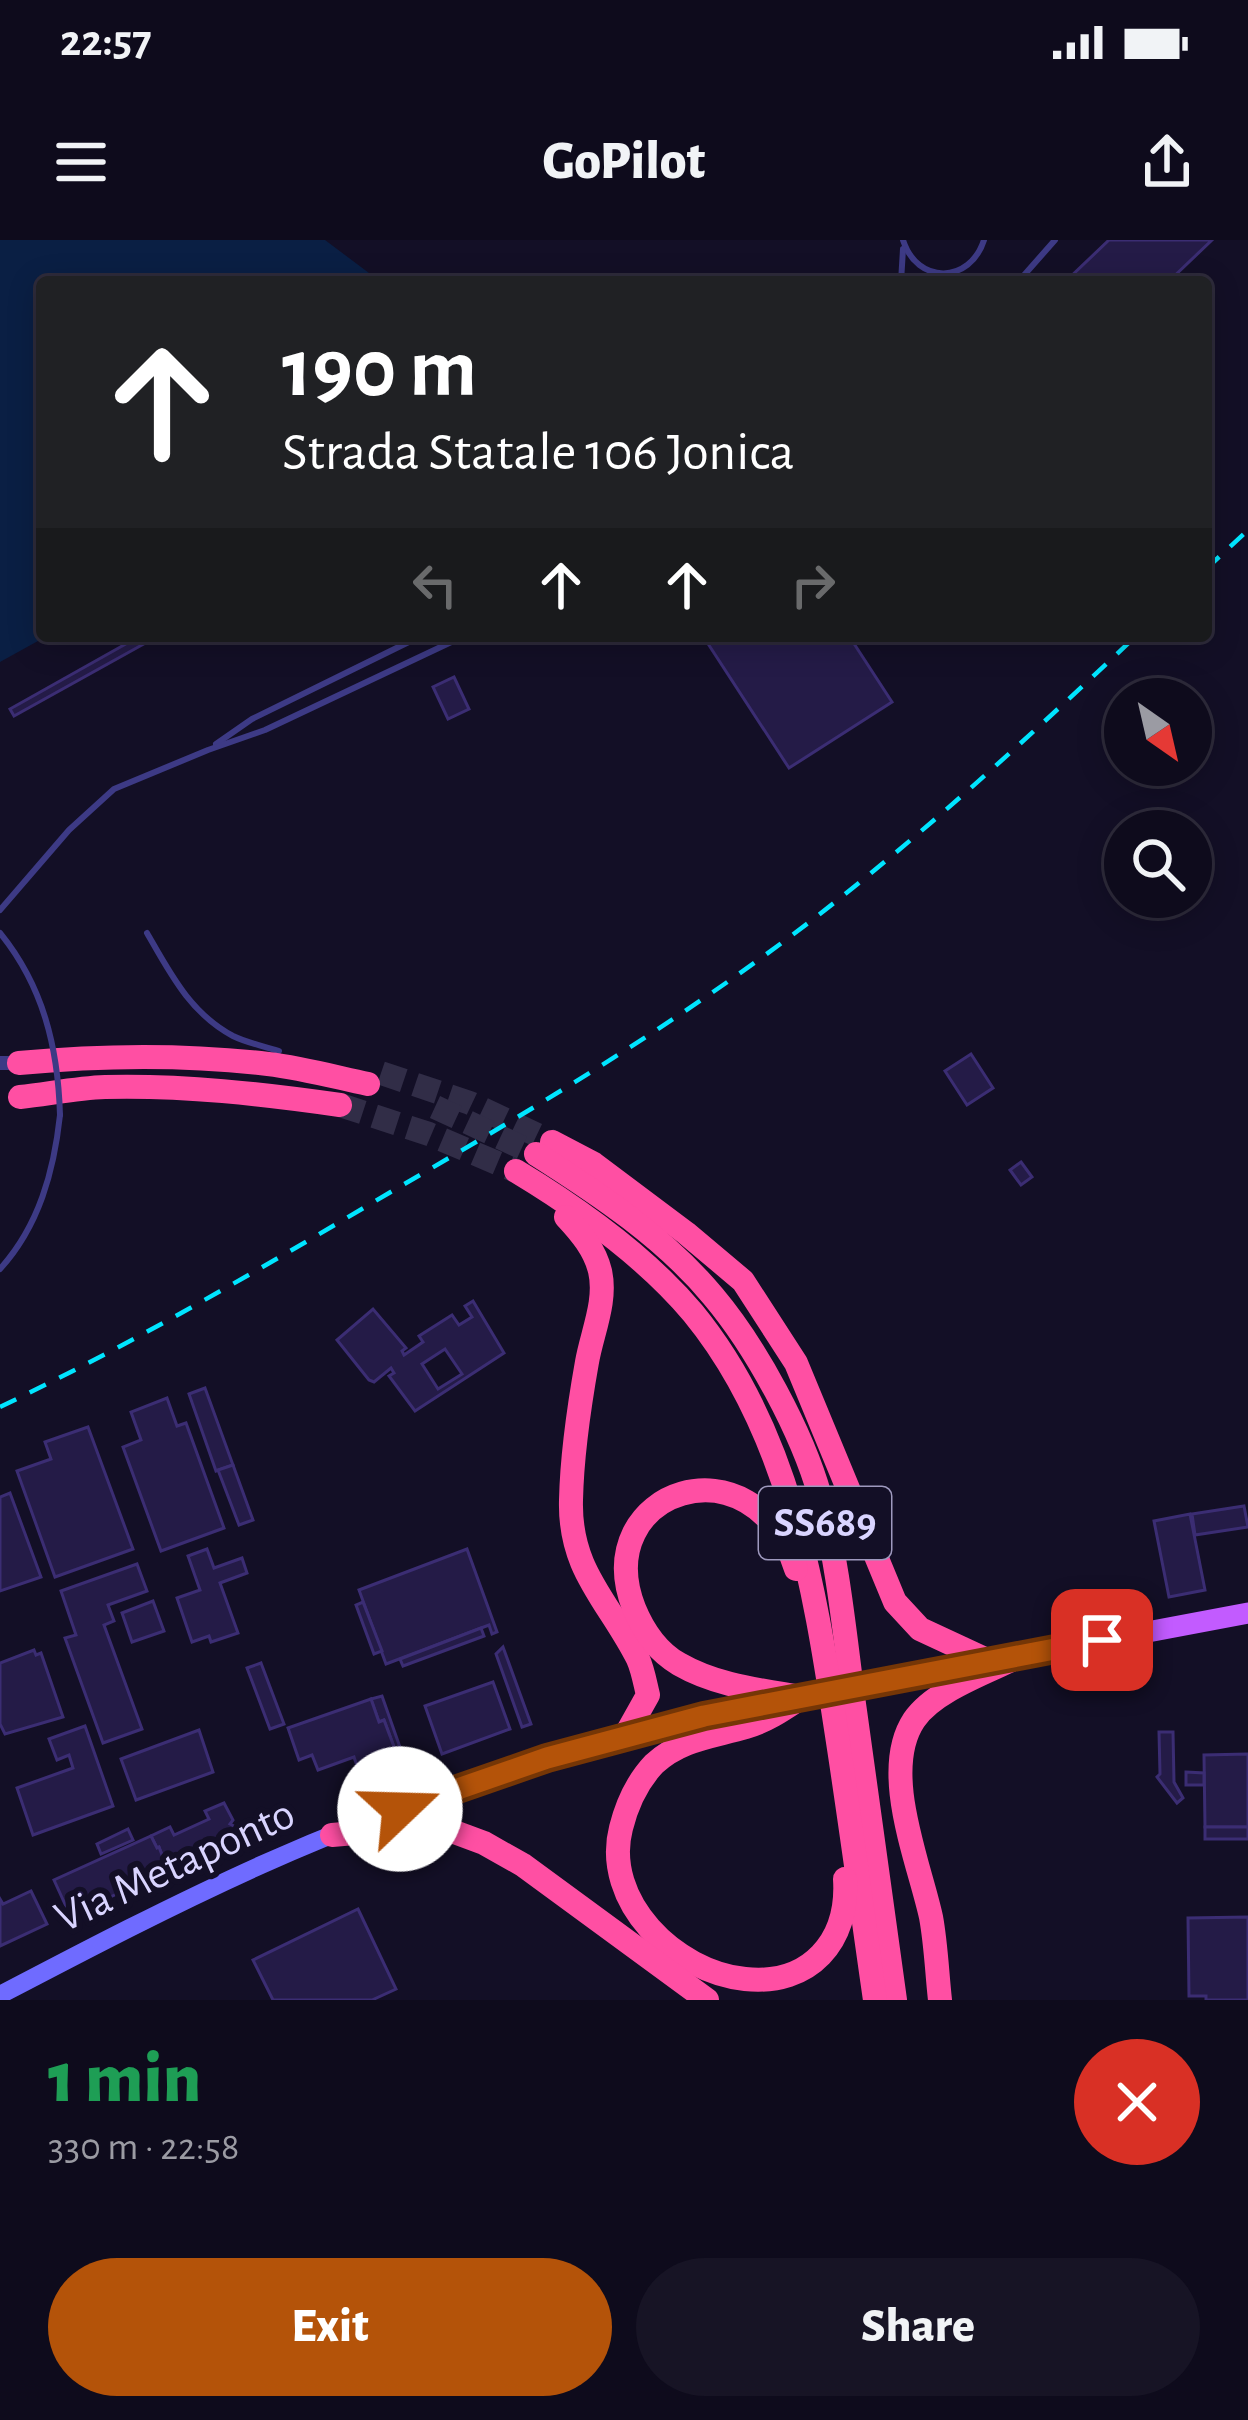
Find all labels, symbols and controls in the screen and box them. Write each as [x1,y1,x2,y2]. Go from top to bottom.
text: 22:57 [60,19,152,64]
icon: menu [48,129,114,195]
icon: share [1134,129,1200,195]
text: GoPilot [543,135,705,189]
icon: ahead [84,324,240,480]
text: 190 m [282,328,477,412]
text: Strada Statale 106 Jonica [282,426,794,480]
icon: left [402,552,468,618]
icon: ahead [528,552,594,618]
icon: ahead [654,552,720,618]
icon: right [780,552,846,618]
north arrow [1104,678,1212,786]
map controls [1104,678,1212,918]
button: search [1104,810,1212,918]
road number: SS689 [759,1487,891,1559]
pin [1051,1589,1153,1691]
icon: arrive [1069,1607,1135,1673]
position arrow [337,1746,463,1872]
street label: Via Metaponto [48,1791,302,1941]
button: close [1074,2039,1200,2165]
text: 1 min [48,2043,201,2115]
text: 330 m · 22:58 [48,2128,239,2167]
button: Exit [48,2258,612,2396]
button: Share [636,2258,1200,2396]

